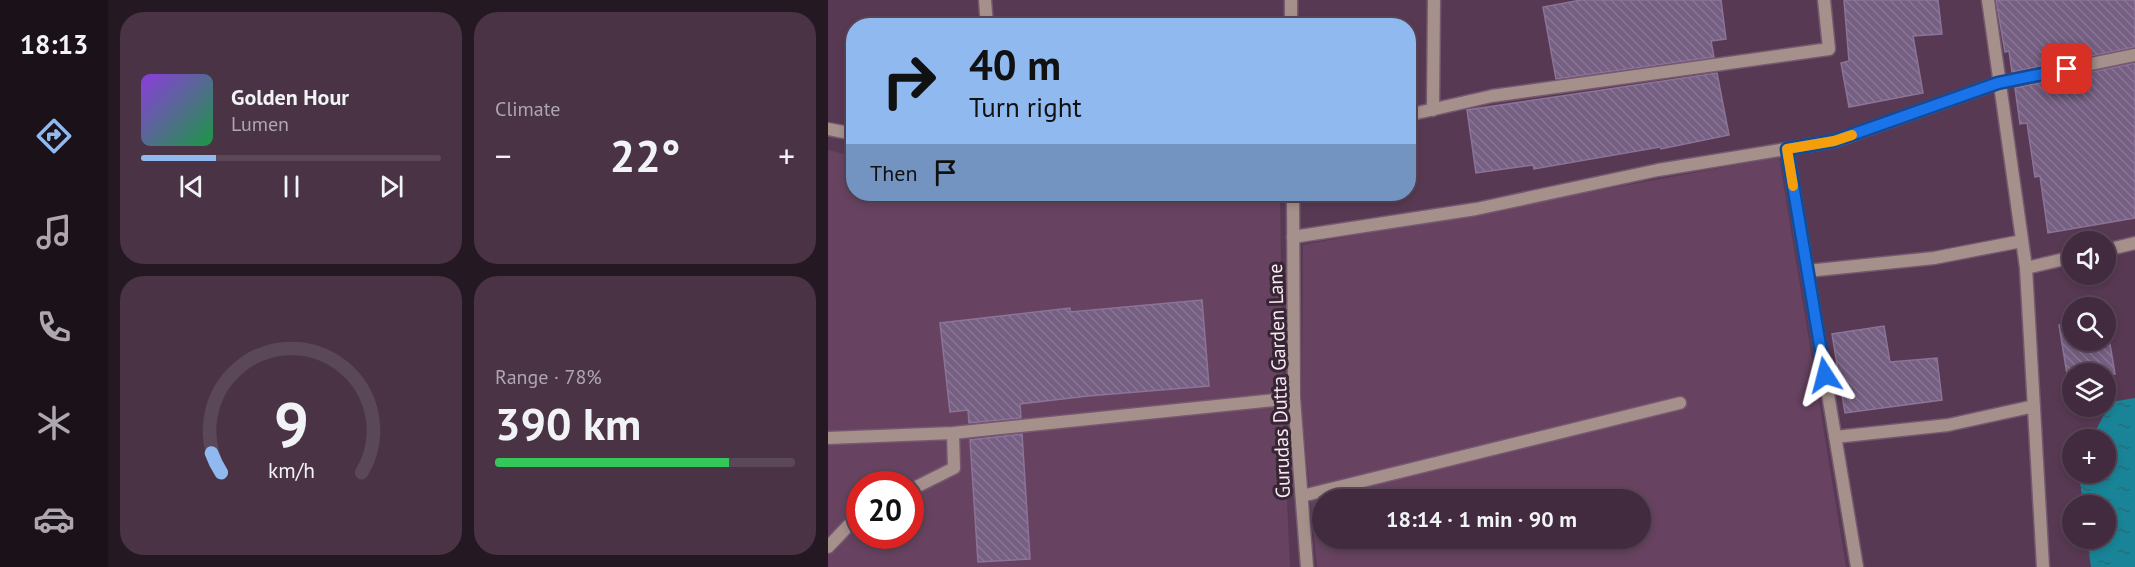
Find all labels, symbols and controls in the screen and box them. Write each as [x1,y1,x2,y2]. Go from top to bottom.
text: 18:13 [20,27,88,61]
text: 40 m [969,37,1061,92]
icon: right [870,42,948,120]
pin [2041,43,2092,94]
icon: arrive [2050,52,2083,85]
text: Golden Hour [231,83,349,111]
text: Turn right [969,90,1082,124]
text: Climate [495,96,561,122]
text: Lumen [231,111,289,137]
icon: directions [33,115,75,157]
text: 22° [610,126,680,184]
text: − [495,134,512,177]
text: + [778,134,795,177]
icon: arrive [929,156,962,189]
text: Then [870,159,917,187]
icon: previous [175,170,208,203]
icon: pause [275,170,308,203]
icon: next [375,170,408,203]
icon: music [33,211,75,253]
map controls [2062,231,2116,549]
button: sound [2062,231,2116,285]
street label: Gurudas Dutta Garden Lane [1262,263,1296,499]
button: search [2062,297,2116,351]
icon: phone [33,306,75,348]
position arrow [1793,343,1857,407]
button: layers [2062,363,2116,417]
text: Range · 78% [495,364,602,390]
text: 9 [273,383,309,464]
text: 390 km [495,394,641,452]
icon: climate [33,402,75,444]
button: + [2062,429,2116,483]
text: km/h [267,456,314,484]
speed limit sign: 20 [846,471,924,549]
button: − [2062,495,2116,549]
icon: car [33,498,75,540]
text: 18:14 · 1 min · 90 m [1386,505,1577,533]

